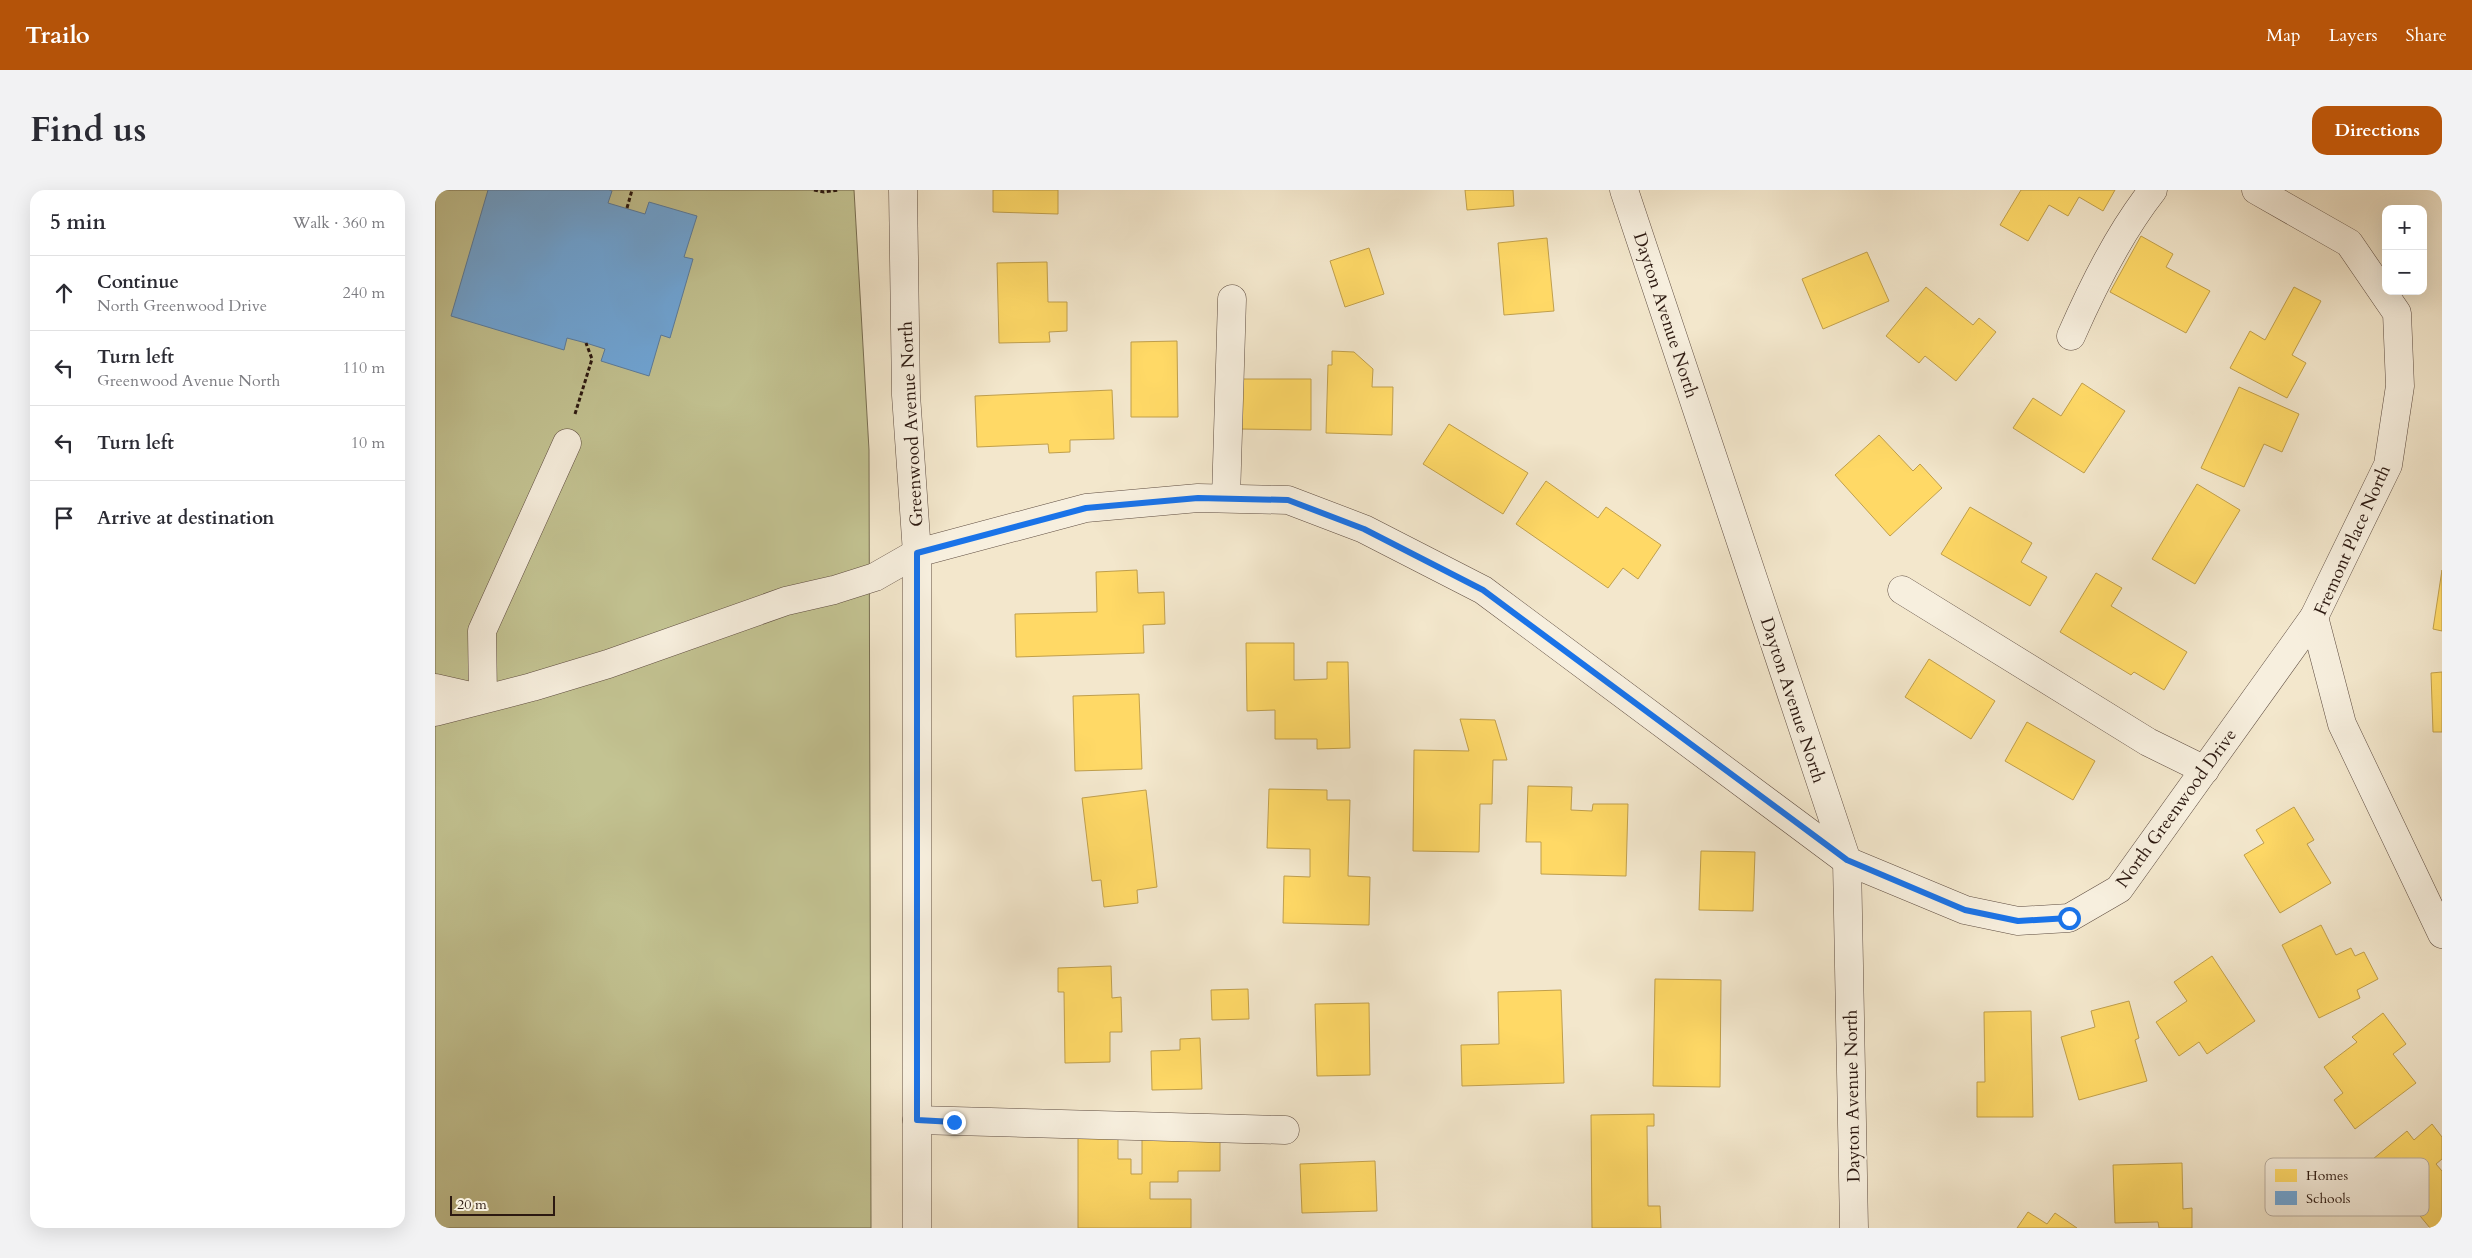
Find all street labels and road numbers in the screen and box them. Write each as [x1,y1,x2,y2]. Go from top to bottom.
street label: Dayton Avenue North [1627,229,1704,401]
street label: Greenwood Avenue North [894,320,929,528]
street label: Fremont Place North [2308,461,2397,619]
street label: Dayton Avenue North [1754,614,1831,786]
street label: North Greenwood Drive [2110,724,2243,893]
street label: Dayton Avenue North [1838,1009,1867,1183]

